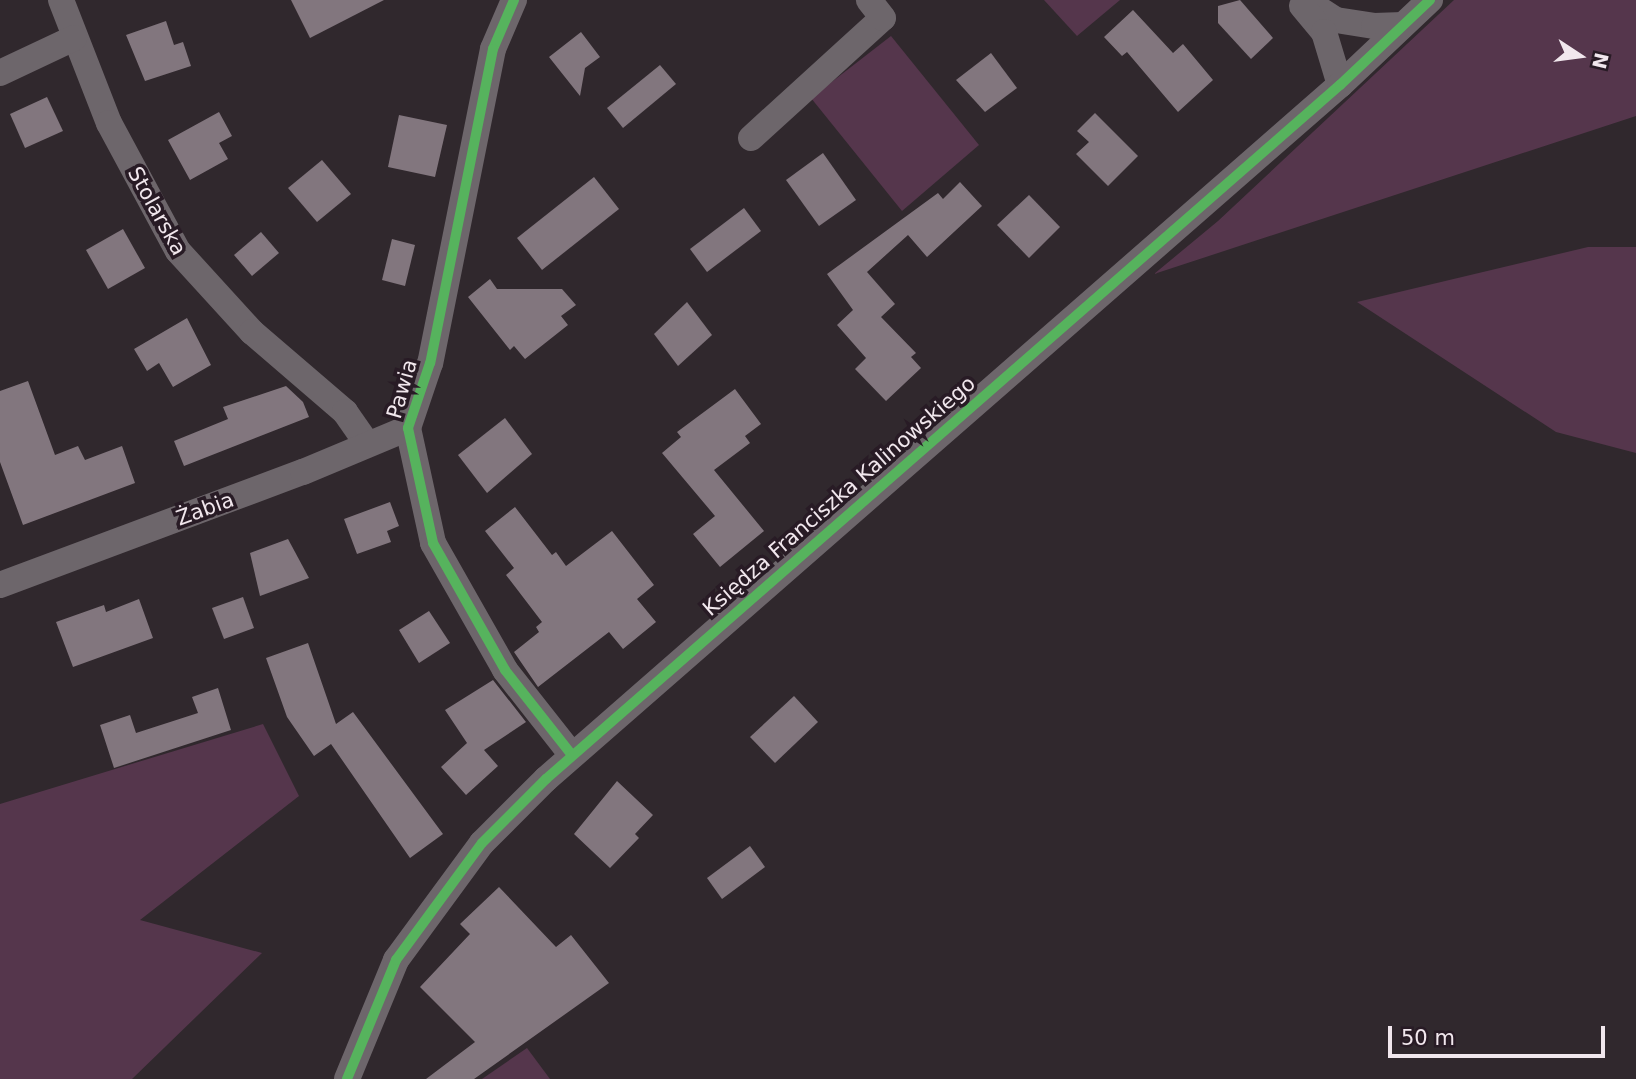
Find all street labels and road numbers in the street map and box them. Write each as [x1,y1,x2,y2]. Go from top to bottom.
street label: Stolarska [122,162,192,260]
street label: Pawia [382,356,422,422]
street label: Księdza Franciszka Kalinowskiego [698,371,980,621]
street label: Żabia [173,487,237,531]

